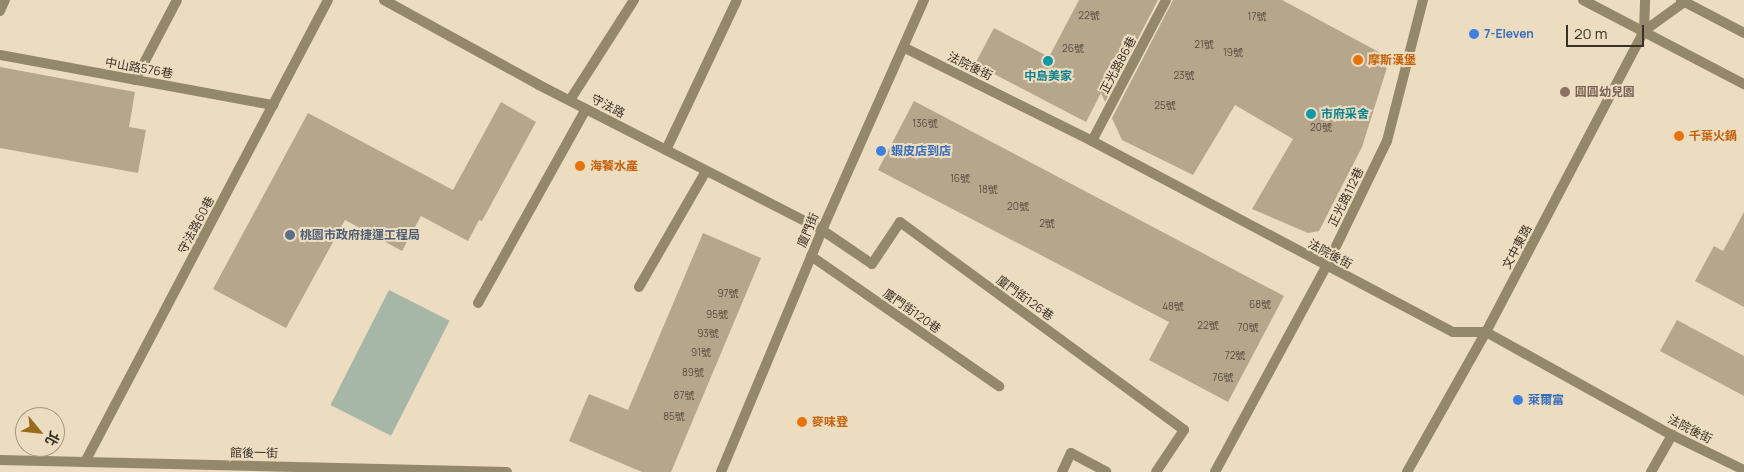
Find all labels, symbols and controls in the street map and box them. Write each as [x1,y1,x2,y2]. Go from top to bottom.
house number: 22號 [1078,10,1100,22]
house number: 17號 [1248,11,1266,23]
scale bar [1569,15,1646,47]
text: 20 m [1574,23,1607,44]
place label: 7-Eleven [1484,27,1534,41]
marker: 7-Eleven [1468,28,1480,40]
street label: 正光路86巷 [1097,34,1139,96]
house number: 21號 [1194,39,1214,51]
house number: 26號 [1062,43,1084,55]
house number: 19號 [1223,47,1243,59]
street label: 法院後街 [945,49,995,83]
place label: 摩斯漢堡 [1368,53,1416,67]
marker: 摩斯漢堡 [1352,54,1364,66]
street label: 中山路576巷 [104,55,174,81]
marker: 中島美家 [1042,55,1054,67]
place label: 中島美家 [1024,69,1072,83]
house number: 23號 [1173,70,1195,82]
place label: 圓圓幼兒園 [1575,85,1635,99]
marker: 圓圓幼兒園 [1559,86,1571,98]
street label: 守法路 [589,91,627,121]
house number: 25號 [1154,100,1176,112]
place label: 市府采舍 [1321,107,1369,121]
marker: 市府采舍 [1305,108,1317,120]
house number: 136號 [912,118,938,130]
house number: 20號 [1310,122,1332,134]
place label: 千葉火鍋 [1689,129,1737,143]
marker: 千葉火鍋 [1673,130,1685,142]
place label: 蝦皮店到店 [891,144,951,158]
marker: 蝦皮店到店 [875,145,887,157]
place label: 海饕水產 [590,159,638,173]
marker: 海饕水產 [574,160,586,172]
street label: 正光路112巷 [1325,165,1367,229]
house number: 16號 [950,173,970,185]
house number: 18號 [978,184,998,196]
street label: 守法路60巷 [175,194,217,256]
house number: 20號 [1007,201,1029,213]
street label: 廈門街 [794,211,822,249]
house number: 2號 [1039,218,1055,230]
street label: 文中東路 [1499,222,1535,272]
place label: 桃園市政府捷運工程局 [300,228,420,242]
marker: 桃園市政府捷運工程局 [284,229,296,241]
street label: 法院後街 [1305,236,1355,272]
street label: 廈門街126巷 [994,272,1056,324]
street label: 廈門街120巷 [880,286,944,336]
house number: 97號 [717,288,739,300]
house number: 68號 [1249,299,1271,311]
house number: 48號 [1162,301,1184,313]
house number: 95號 [706,309,728,321]
house number: 22號 [1197,320,1219,332]
house number: 70號 [1237,322,1259,334]
house number: 93號 [697,328,719,340]
house number: 91號 [691,347,711,359]
house number: 72號 [1225,350,1245,362]
house number: 89號 [682,367,704,379]
house number: 76號 [1212,372,1234,384]
house number: 87號 [674,390,694,402]
place label: 萊爾富 [1528,393,1564,407]
marker: 萊爾富 [1512,394,1524,406]
north arrow [15,407,65,457]
house number: 85號 [663,411,685,423]
street label: 法院後街 [1665,412,1715,446]
place label: 麥味登 [812,415,848,429]
marker: 麥味登 [796,416,808,428]
text: 北 [41,428,64,449]
street label: 館後一街 [230,445,278,461]

